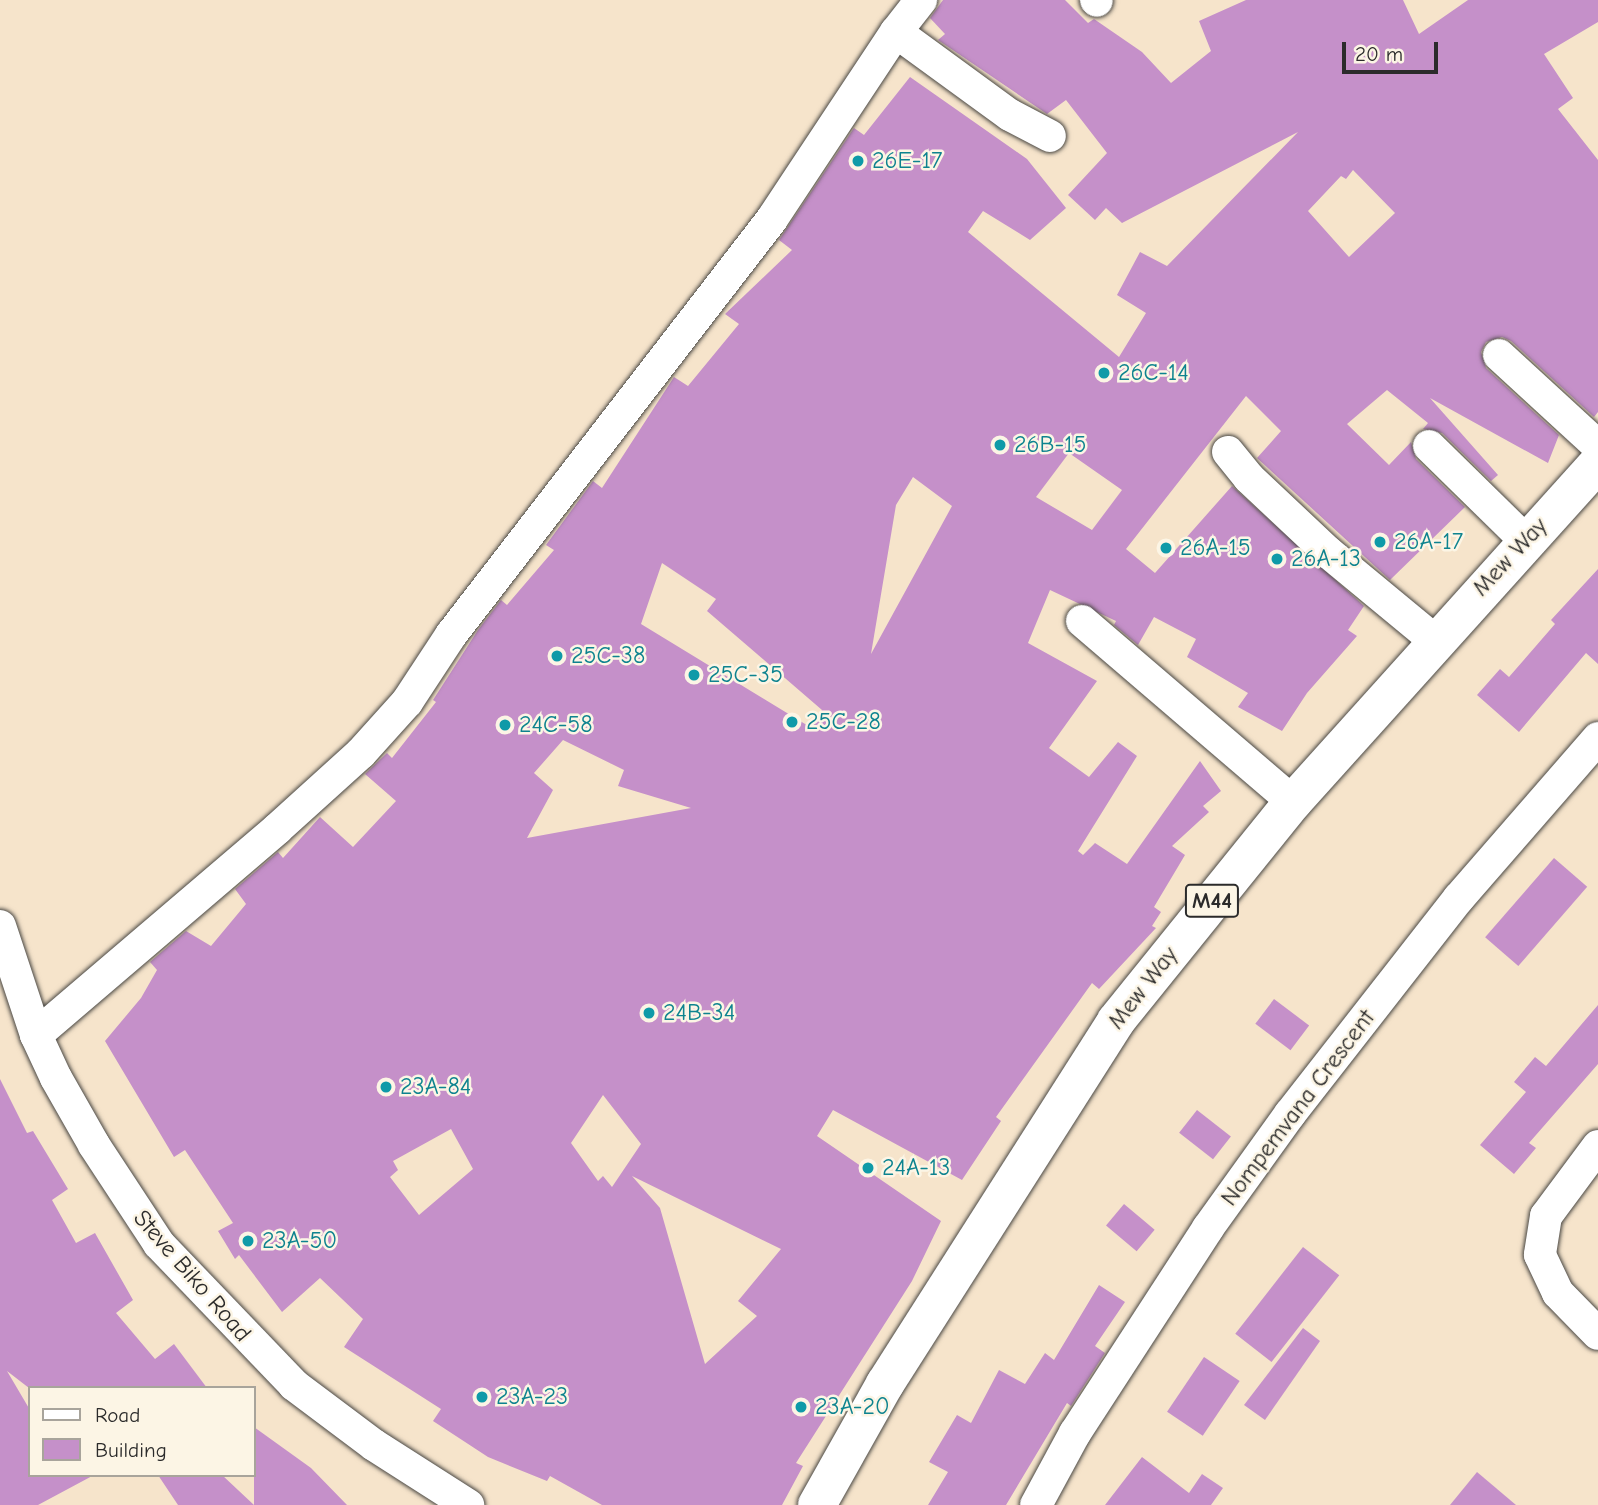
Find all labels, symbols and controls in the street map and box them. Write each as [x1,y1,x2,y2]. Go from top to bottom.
scale bar [1346,28,1442,72]
text: 20 m [1355,42,1403,66]
place label: 26E-17 [872,147,942,175]
marker: 26E-17 [850,153,866,169]
place label: 26C-14 [1118,359,1189,387]
marker: 26C-14 [1096,365,1112,381]
place label: 26B-15 [1014,431,1087,459]
marker: 26B-15 [992,437,1008,453]
street label: Mew Way [1466,512,1554,602]
place label: 26A-17 [1394,528,1463,556]
place label: 26A-15 [1180,534,1251,562]
marker: 26A-17 [1372,534,1388,550]
marker: 26A-15 [1158,540,1174,556]
place label: 26A-13 [1291,545,1361,573]
marker: 26A-13 [1269,551,1285,567]
place label: 25C-38 [571,642,645,670]
marker: 25C-38 [549,648,565,664]
place label: 25C-35 [708,661,783,689]
marker: 25C-35 [686,667,702,683]
place label: 25C-28 [806,708,881,736]
place label: 24C-58 [519,711,593,739]
marker: 25C-28 [784,714,800,730]
marker: 24C-58 [497,717,513,733]
road number: M44 [1184,882,1240,920]
street label: Mew Way [1102,941,1184,1035]
place label: 24B-34 [663,999,735,1027]
street label: Nompemvana Crescent [1215,1004,1381,1212]
marker: 24B-34 [641,1005,657,1021]
place label: 23A-84 [400,1073,471,1101]
marker: 23A-84 [378,1079,394,1095]
place label: 24A-13 [882,1154,950,1182]
marker: 24A-13 [860,1160,876,1176]
street label: Steve Biko Road [127,1204,257,1348]
place label: 23A-50 [262,1227,337,1255]
marker: 23A-50 [240,1233,256,1249]
place label: 23A-23 [496,1383,568,1411]
legend [28,1386,256,1477]
marker: 23A-23 [474,1389,490,1405]
place label: 23A-20 [815,1393,890,1421]
marker: 23A-20 [793,1399,809,1415]
text: Road [95,1403,140,1427]
text: Building [95,1438,167,1462]

